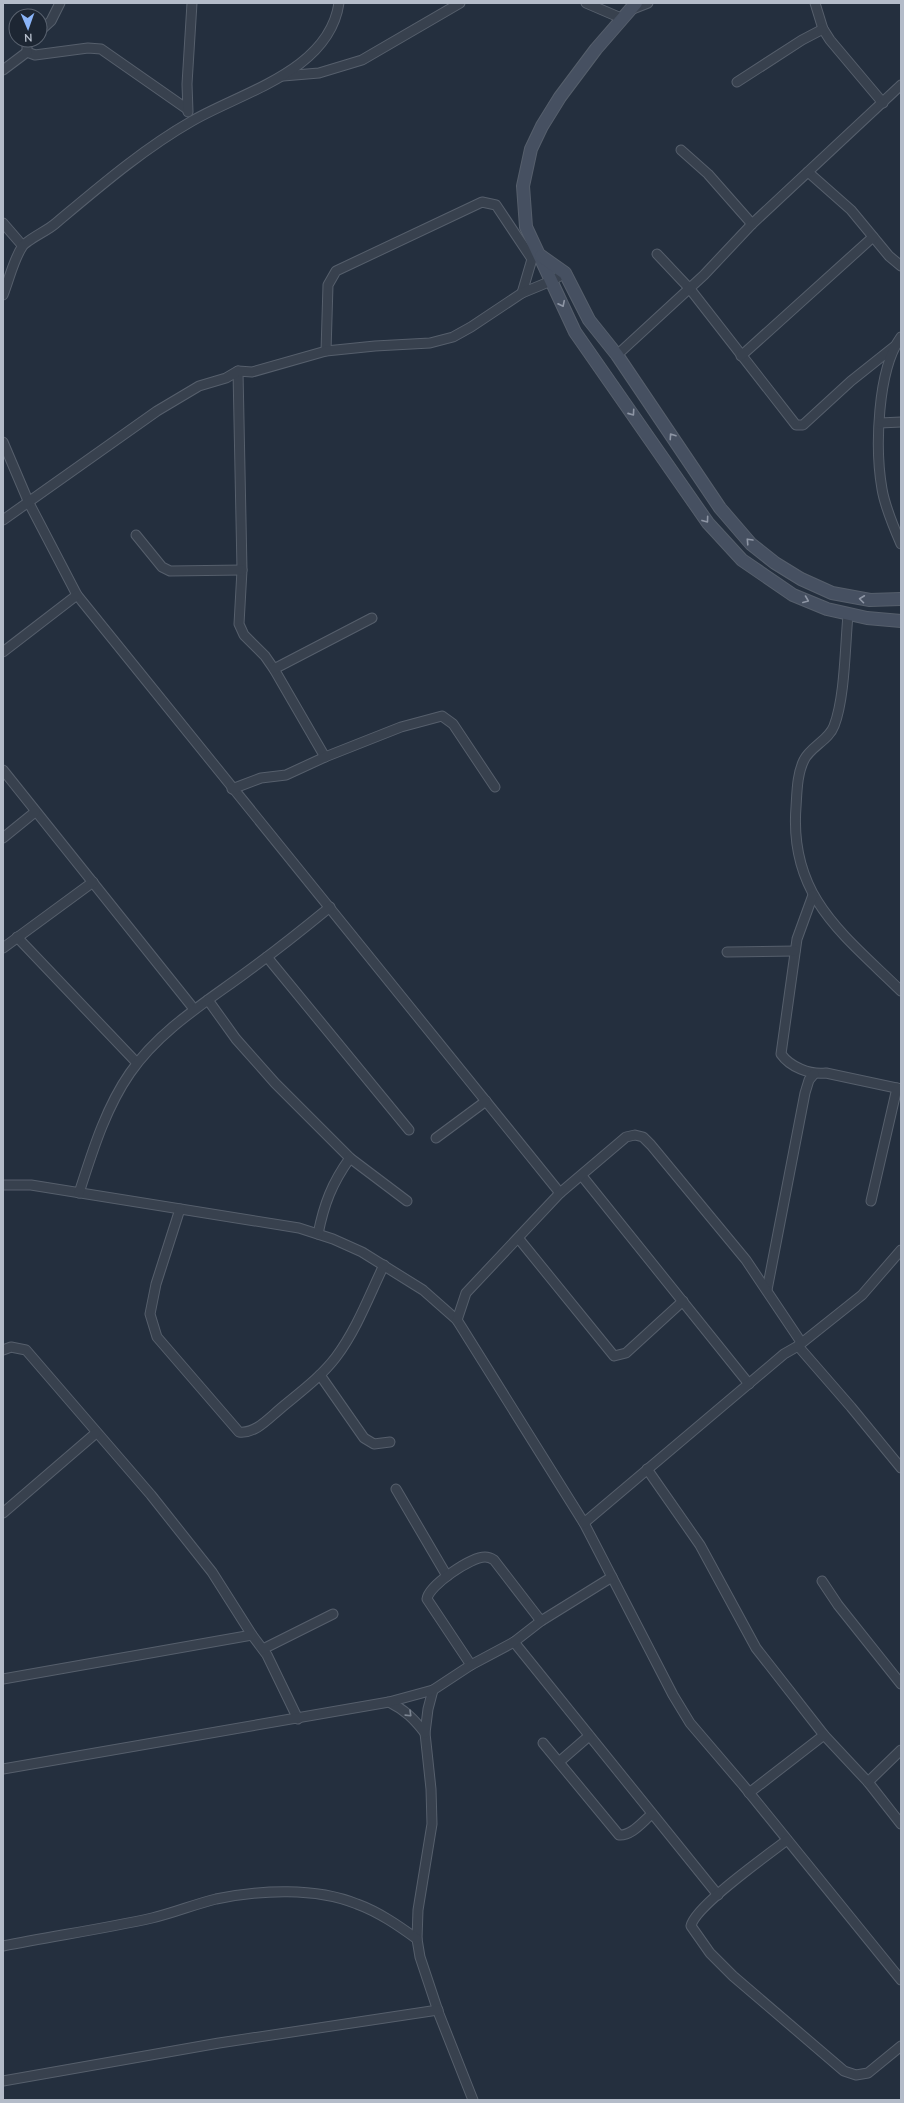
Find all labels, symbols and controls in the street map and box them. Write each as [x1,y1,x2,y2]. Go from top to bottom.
north arrow [8,8,48,48]
text: N [24,30,33,45]
one-way arrow [557,300,565,307]
one-way arrow [627,409,635,416]
one-way arrow [669,433,677,440]
one-way arrow [701,515,708,522]
one-way arrow [746,538,753,545]
one-way arrow [859,595,865,604]
one-way arrow [802,596,809,604]
one-way arrow [404,1710,412,1717]

